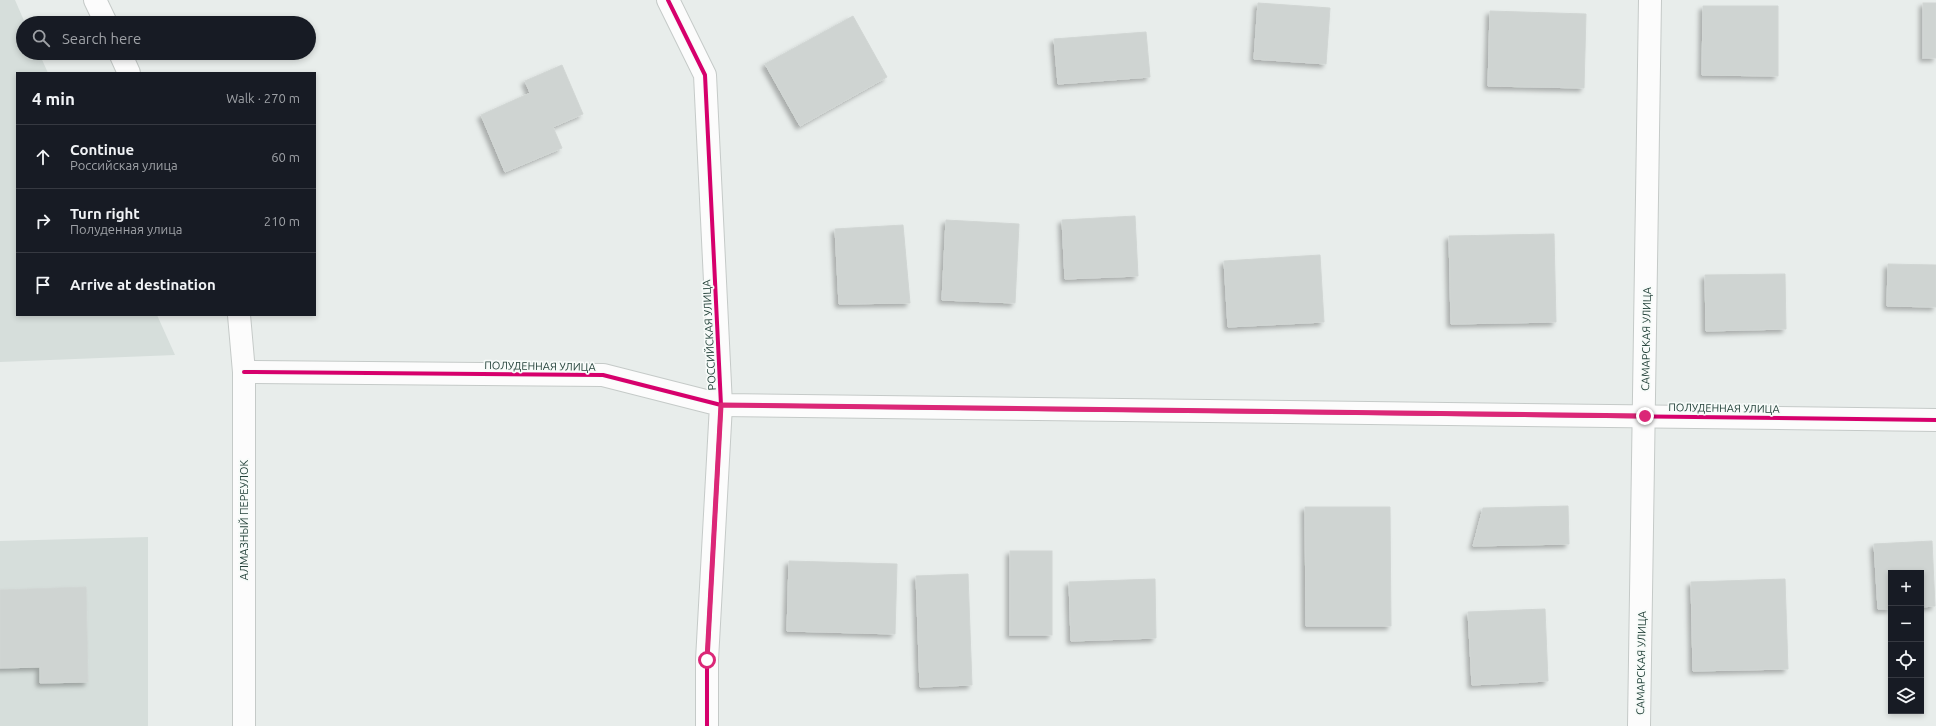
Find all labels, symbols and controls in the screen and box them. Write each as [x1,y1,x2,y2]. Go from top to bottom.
search box [16,16,316,60]
icon: search [30,27,52,49]
text: Search here [62,30,141,47]
text: 4 min [32,89,75,108]
text: Walk · 270 m [226,91,300,105]
text: Continue [70,141,134,158]
icon: ahead [32,146,54,168]
text: 60 m [271,150,300,164]
text: Российская улица [70,158,178,172]
text: Turn right [70,205,140,222]
icon: right [32,210,54,232]
text: 210 m [264,214,300,228]
text: Полуденная улица [70,222,182,236]
icon: arrive [32,274,54,296]
text: Arrive at destination [70,276,216,293]
street label: РОССИЙСКАЯ УЛИЦА [700,278,718,391]
street label: САМАРСКАЯ УЛИЦА [1639,286,1653,391]
street label: ПОЛУДЕННАЯ УЛИЦА [484,359,597,373]
street label: ПОЛУДЕННАЯ УЛИЦА [1668,401,1781,415]
route end [1636,407,1654,425]
street label: АЛМАЗНЫЙ ПЕРЕУЛОК [238,459,250,580]
map controls [1888,570,1924,714]
button: + [1888,570,1924,606]
button: − [1888,606,1924,642]
street label: САМАРСКАЯ УЛИЦА [1634,610,1648,715]
button: locate [1888,642,1924,678]
route start [698,651,716,669]
button: layers [1888,678,1924,714]

